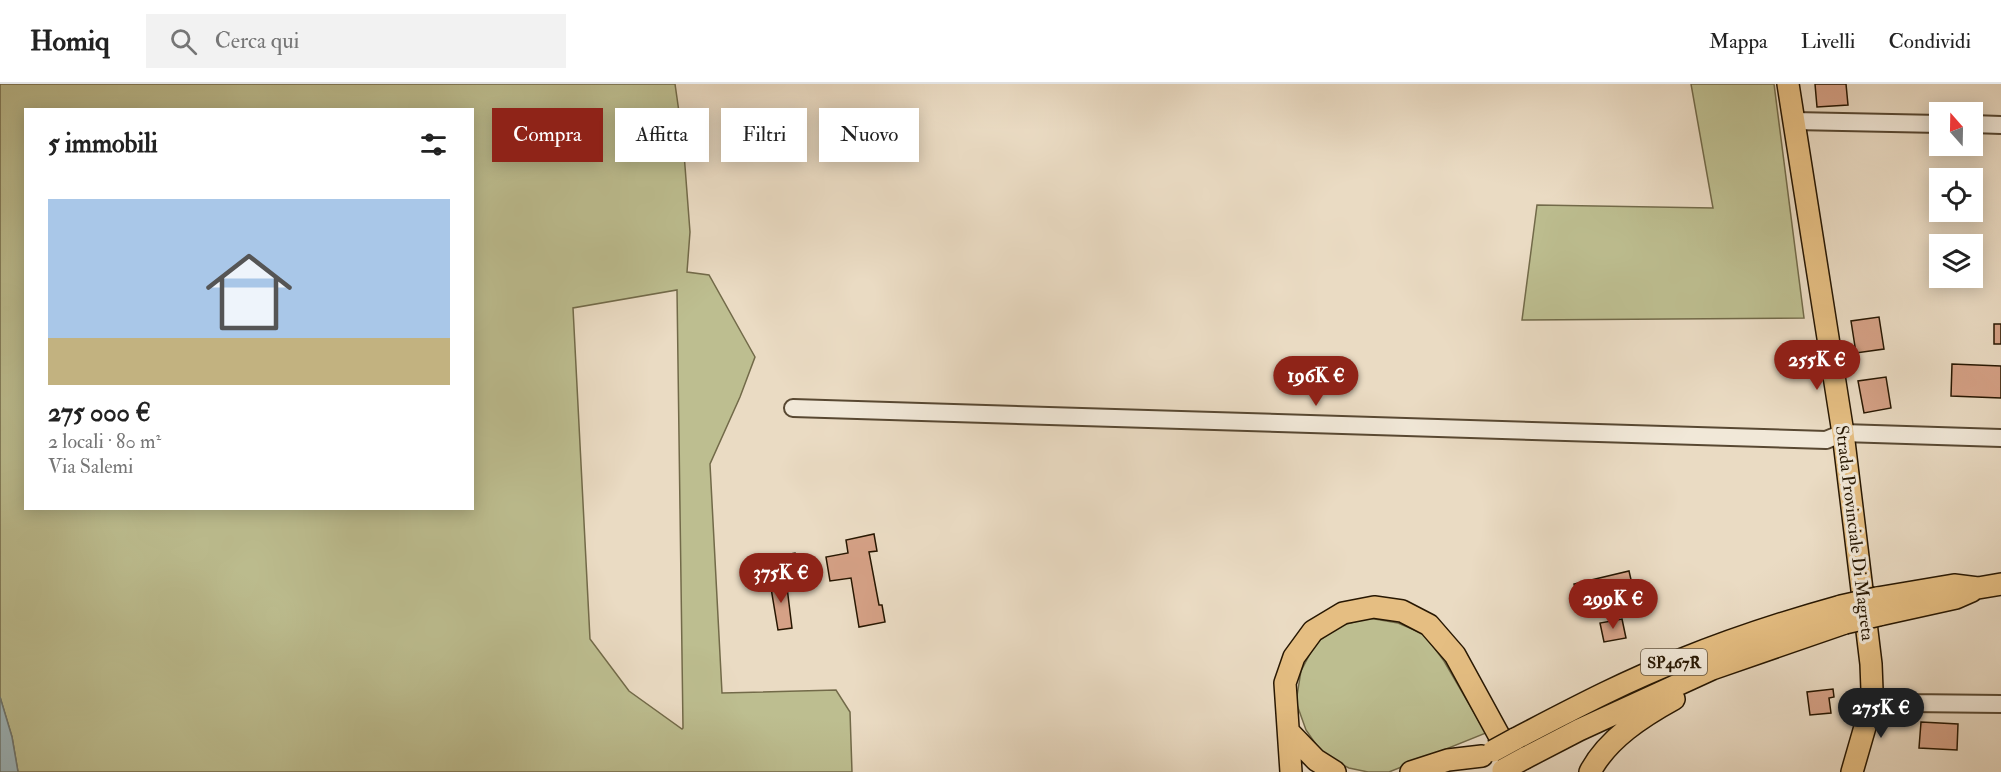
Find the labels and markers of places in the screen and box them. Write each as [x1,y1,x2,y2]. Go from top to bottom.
pin: 255K € [1768,340,1866,391]
pin: 196K € [1267,356,1365,407]
pin: 375K € [732,553,830,604]
pin: 299K € [1564,579,1662,630]
pin: 275K € [1832,688,1930,739]

